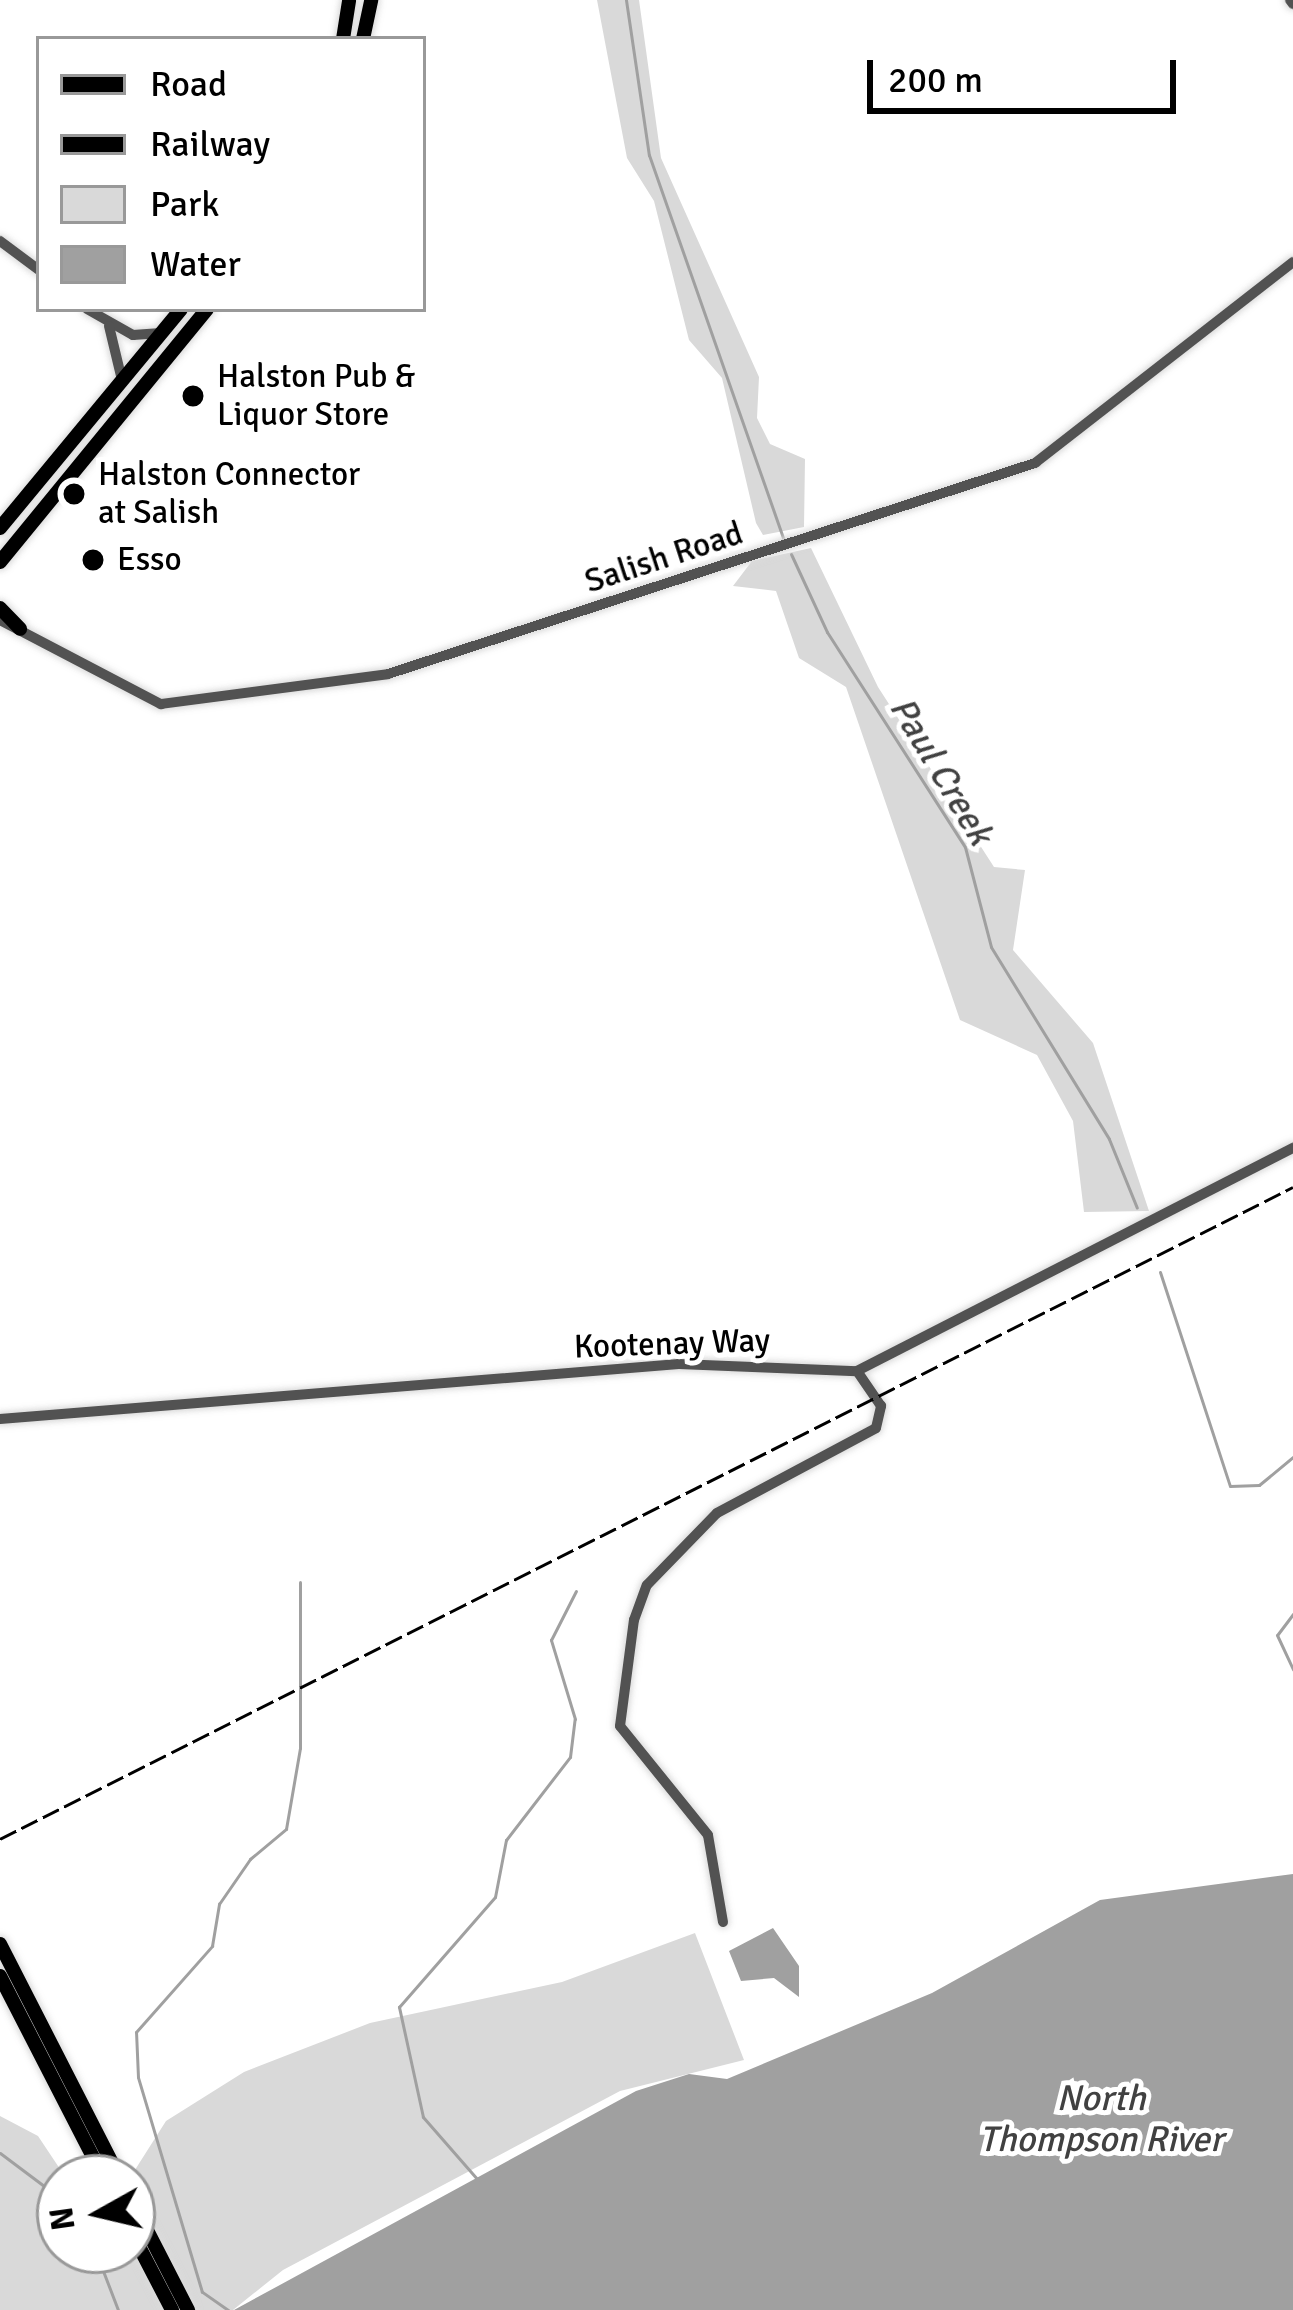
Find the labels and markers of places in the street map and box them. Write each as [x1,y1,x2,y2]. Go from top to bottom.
place label: Halston Pub & Liquor Store [217,357,415,435]
marker: Halston Pub & Liquor Store [180,383,206,409]
place label: Halston Connector at Salish [98,455,360,533]
marker: Halston Connector at Salish [61,481,87,507]
place label: Esso [117,540,182,580]
marker: Esso [80,547,106,573]

